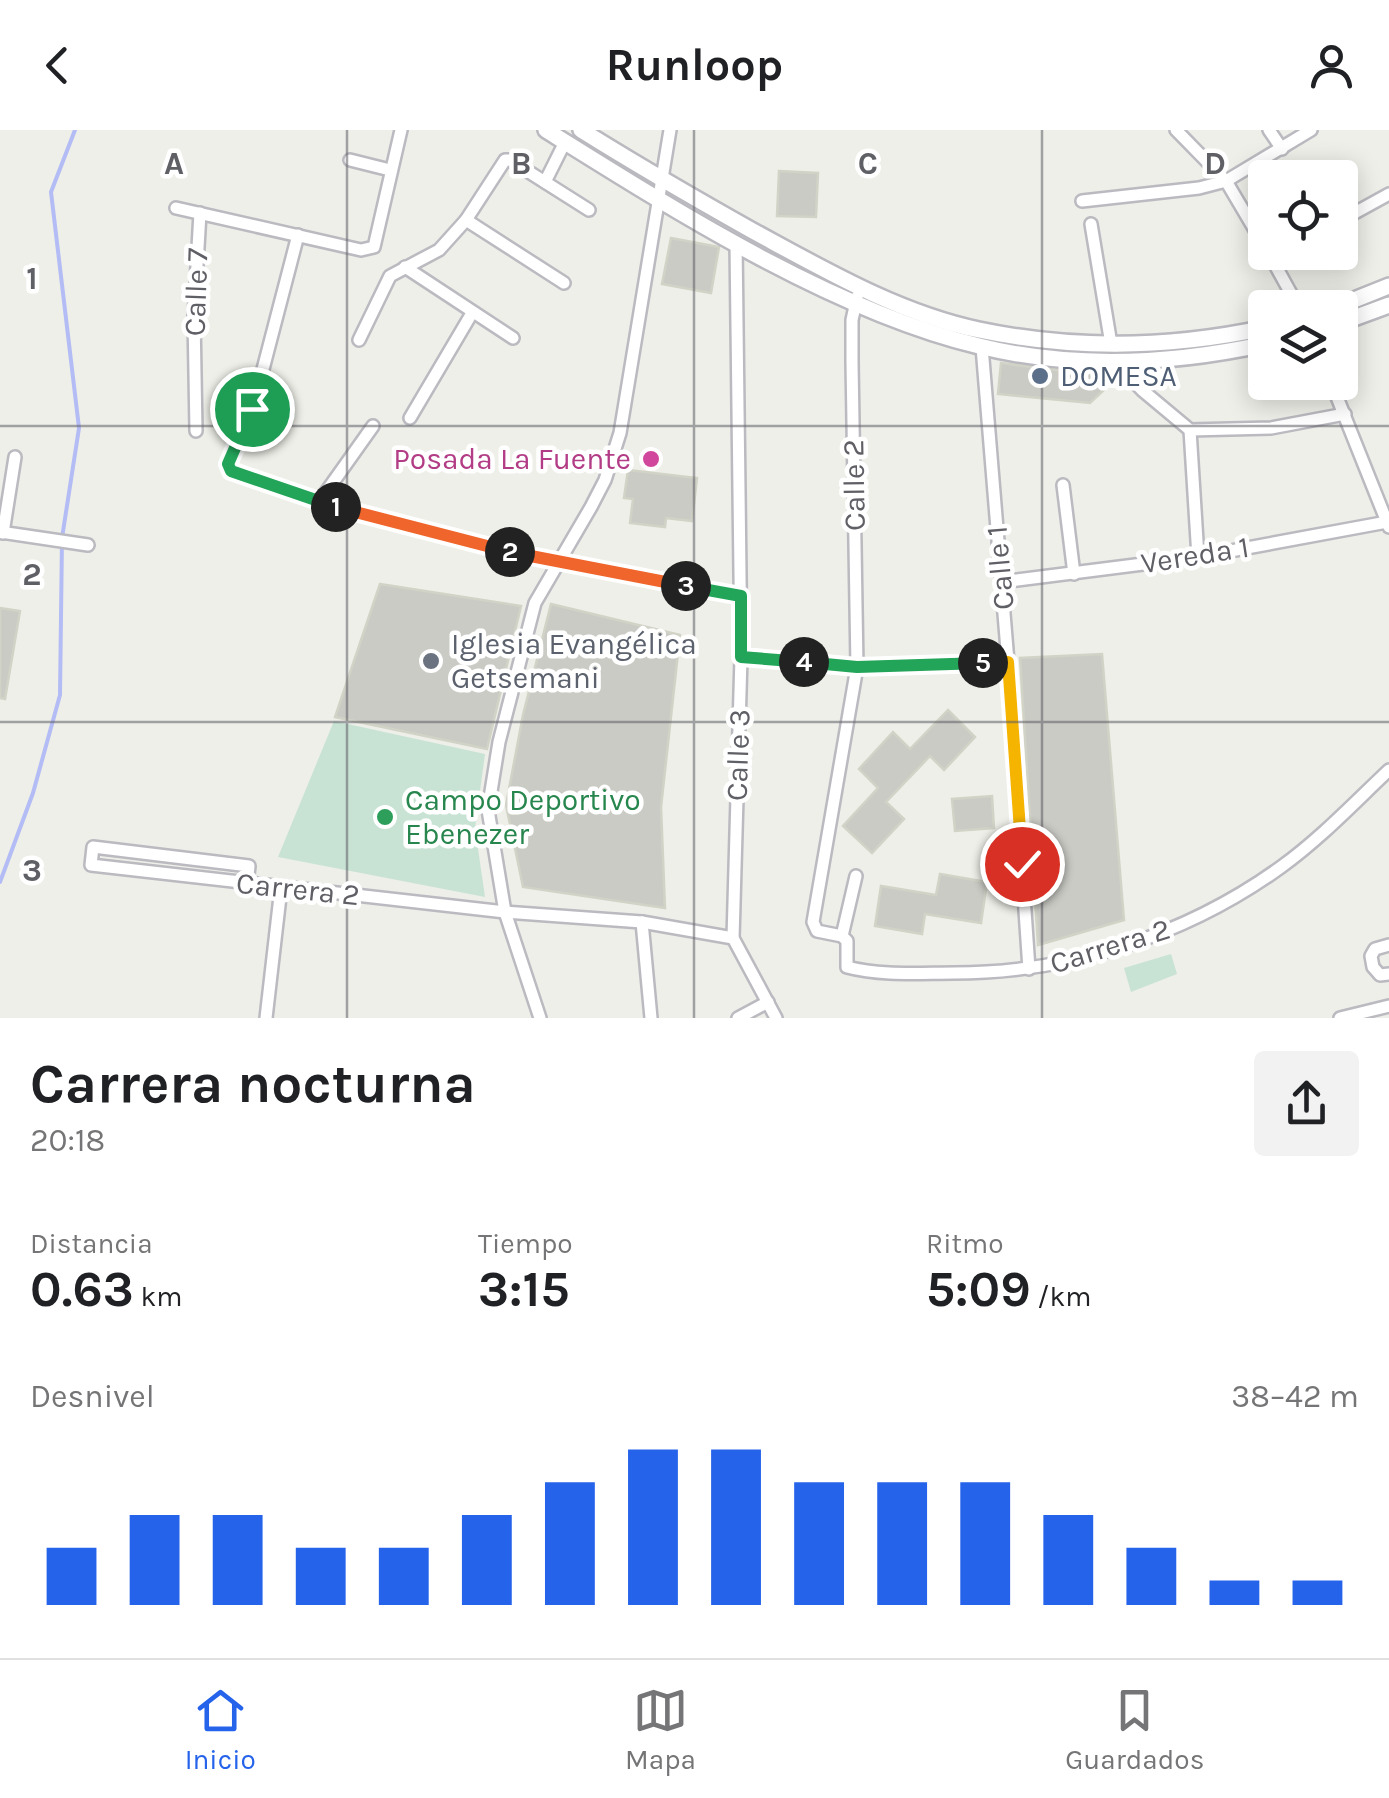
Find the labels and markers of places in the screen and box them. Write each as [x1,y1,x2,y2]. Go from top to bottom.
place label: DOMESA [1060,358,1177,394]
marker: DOMESA [1029,365,1051,387]
pin [210,367,295,452]
place label: Posada La Fuente [393,441,631,477]
marker: Posada La Fuente [640,448,662,470]
pin: 1 [311,482,361,532]
pin: 2 [485,527,535,577]
pin: 3 [661,561,711,611]
place label: Iglesia Evangélica Getsemani [451,626,697,696]
pin: 4 [779,637,829,687]
pin: 5 [958,638,1008,688]
marker: Iglesia Evangélica Getsemani [420,650,442,672]
place label: Campo Deportivo Ebenezer [405,782,641,852]
marker: Campo Deportivo Ebenezer [374,806,396,828]
pin [980,822,1065,907]

